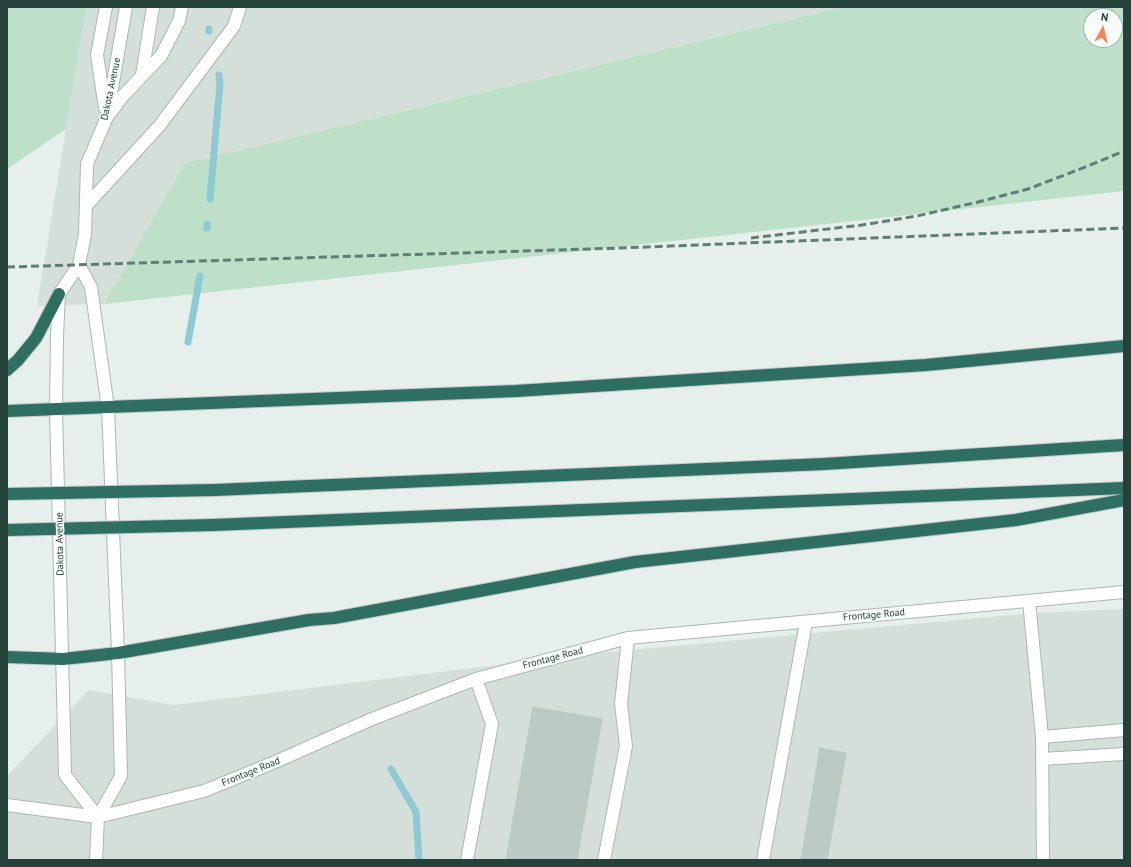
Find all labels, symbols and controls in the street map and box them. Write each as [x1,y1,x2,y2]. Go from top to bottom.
north arrow [1083,8,1123,48]
text: N [1100,10,1109,25]
street label: Dakota Avenue [99,57,123,121]
street label: Dakota Avenue [53,512,67,576]
street label: Frontage Road [843,606,905,624]
street label: Frontage Road [521,644,585,672]
street label: Frontage Road [220,755,282,789]

